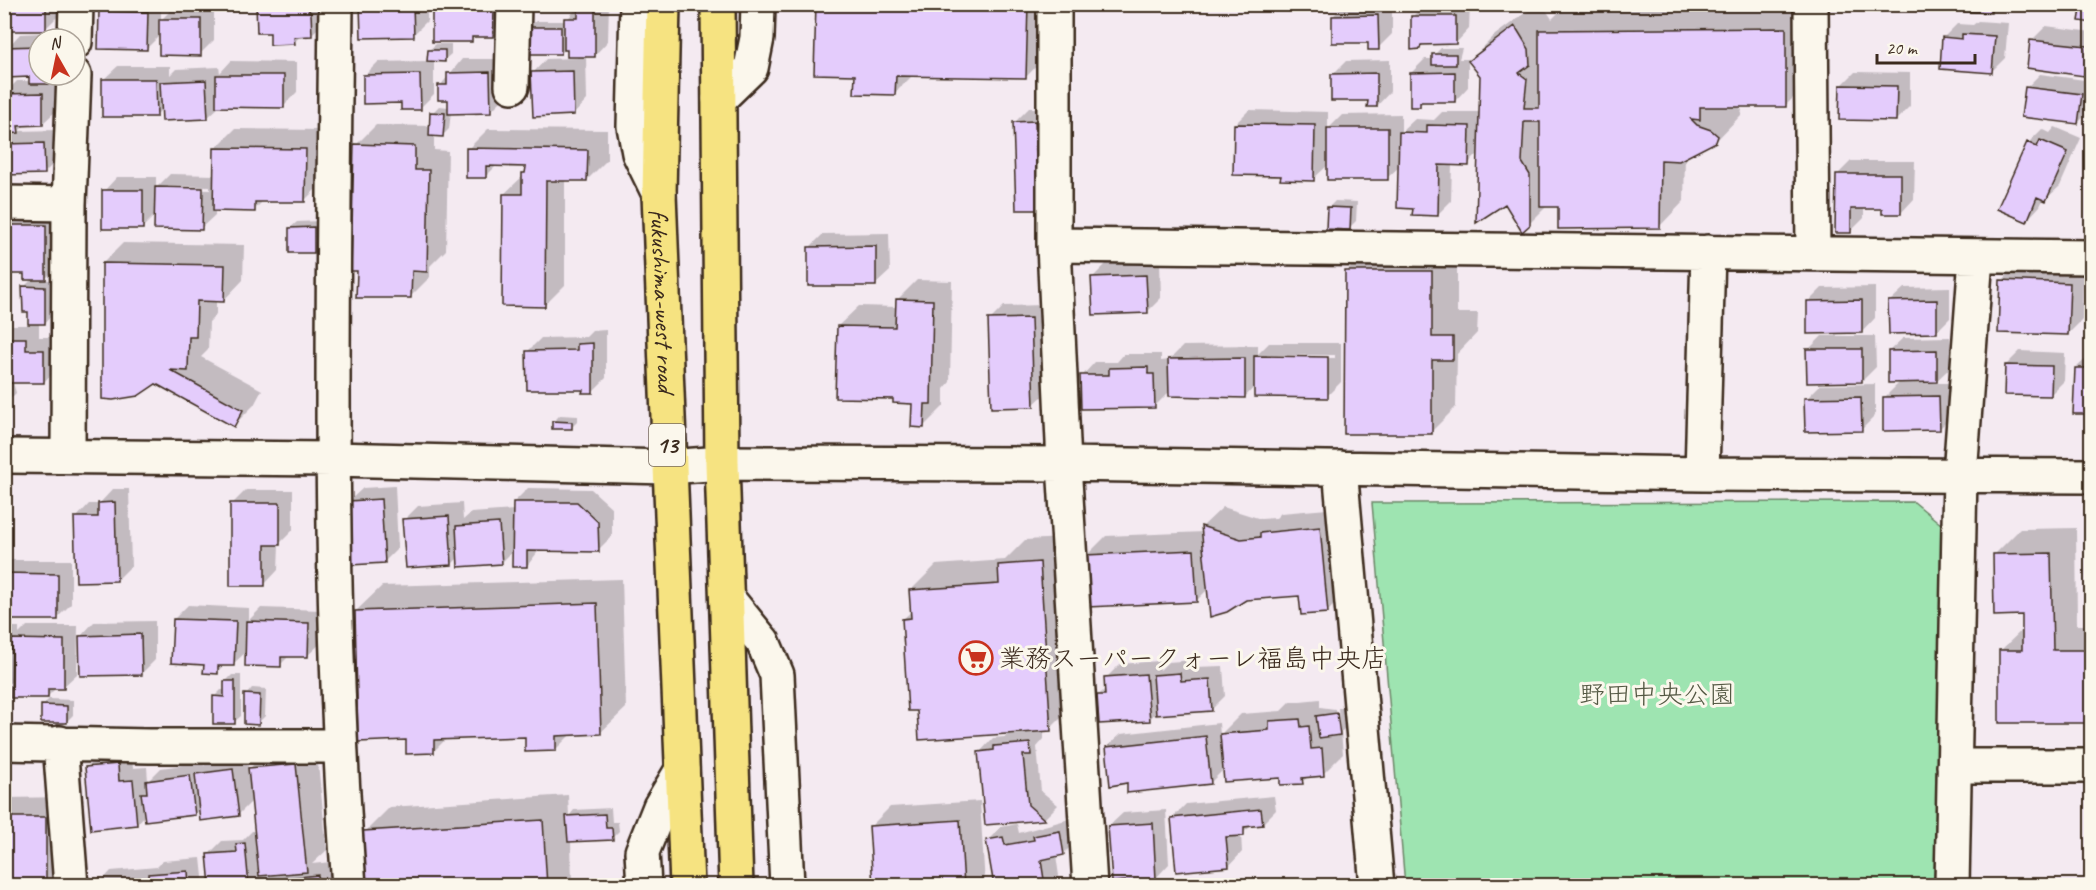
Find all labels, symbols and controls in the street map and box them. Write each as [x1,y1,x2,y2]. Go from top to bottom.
north arrow [27,27,87,87]
scale bar [1877,27,1974,65]
text: N [48,32,64,54]
text: 20 m [1886,37,1919,59]
street label: fukushima-west road [643,209,684,397]
road number: 13 [649,424,685,466]
supermarket icon: 業務スーパークォーレ福島中央店 [958,640,994,676]
place label: 業務スーパークォーレ福島中央店 [999,642,1387,675]
park label: 野田中央公園 [1579,678,1735,711]

